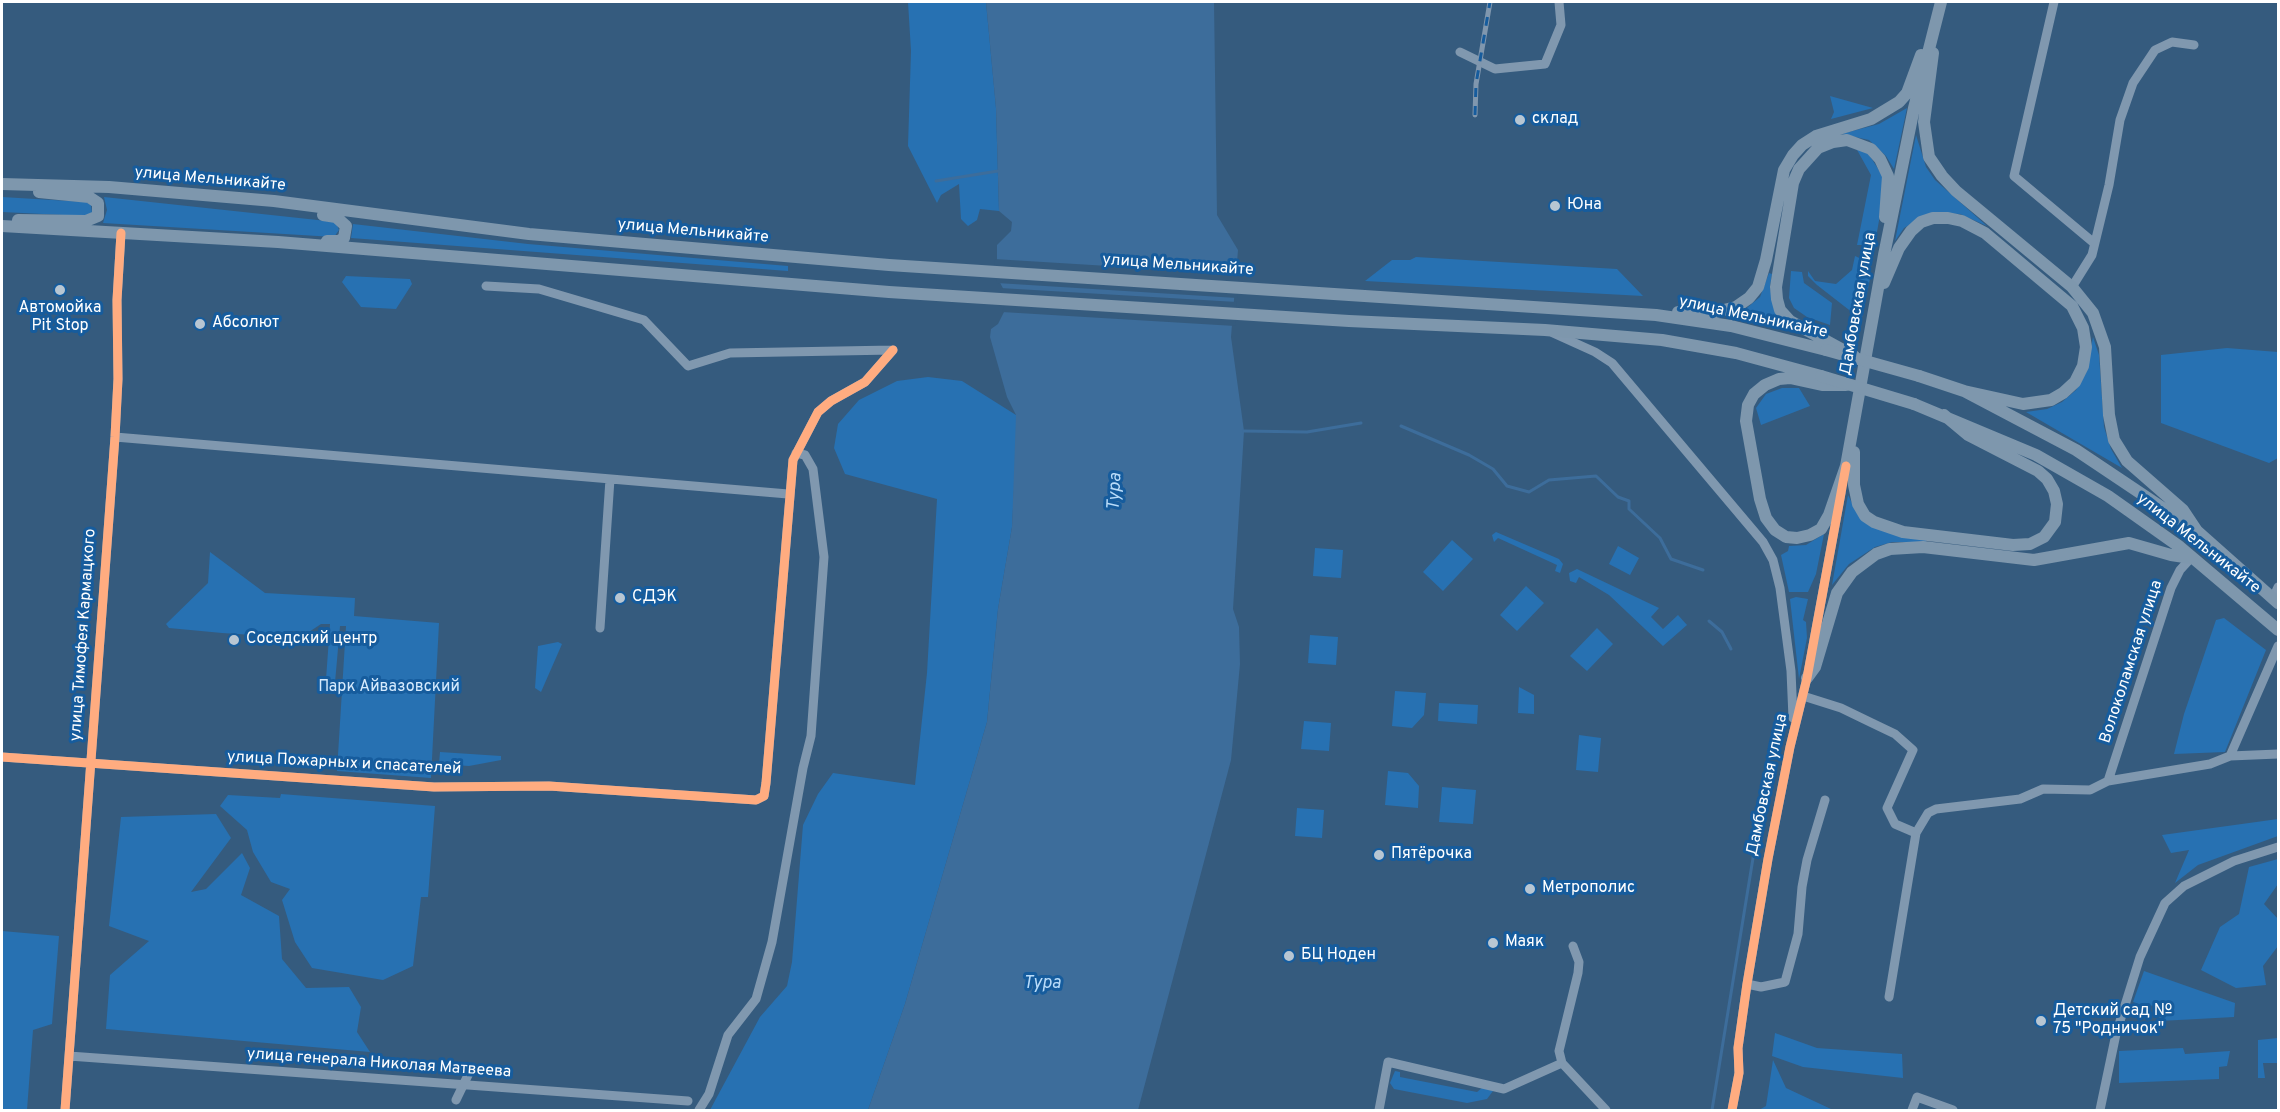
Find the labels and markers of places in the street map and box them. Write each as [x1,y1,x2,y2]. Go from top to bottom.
place label: склад [1532,110,1578,130]
marker: склад [1513,113,1527,127]
place label: Юна [1567,196,1602,216]
marker: Юна [1548,199,1562,213]
marker: Автомойка Pit Stop [53,283,67,297]
place label: Автомойка Pit Stop [18,299,102,337]
place label: Абсолют [212,314,279,334]
marker: Абсолют [193,317,207,331]
place label: СДЭК [632,588,677,608]
marker: СДЭК [613,591,627,605]
place label: Соседский центр [246,630,377,650]
marker: Соседский центр [227,633,241,647]
place label: Пятёрочка [1391,845,1472,865]
marker: Пятёрочка [1372,848,1386,862]
place label: Метрополис [1542,879,1635,899]
marker: Метрополис [1523,882,1537,896]
place label: Маяк [1505,933,1544,953]
marker: Маяк [1486,936,1500,950]
place label: БЦ Ноден [1301,946,1376,966]
marker: БЦ Ноден [1282,949,1296,963]
place label: Детский сад № 75 "Родничок" [2053,1002,2172,1040]
marker: Детский сад № 75 "Родничок" [2034,1014,2048,1028]

